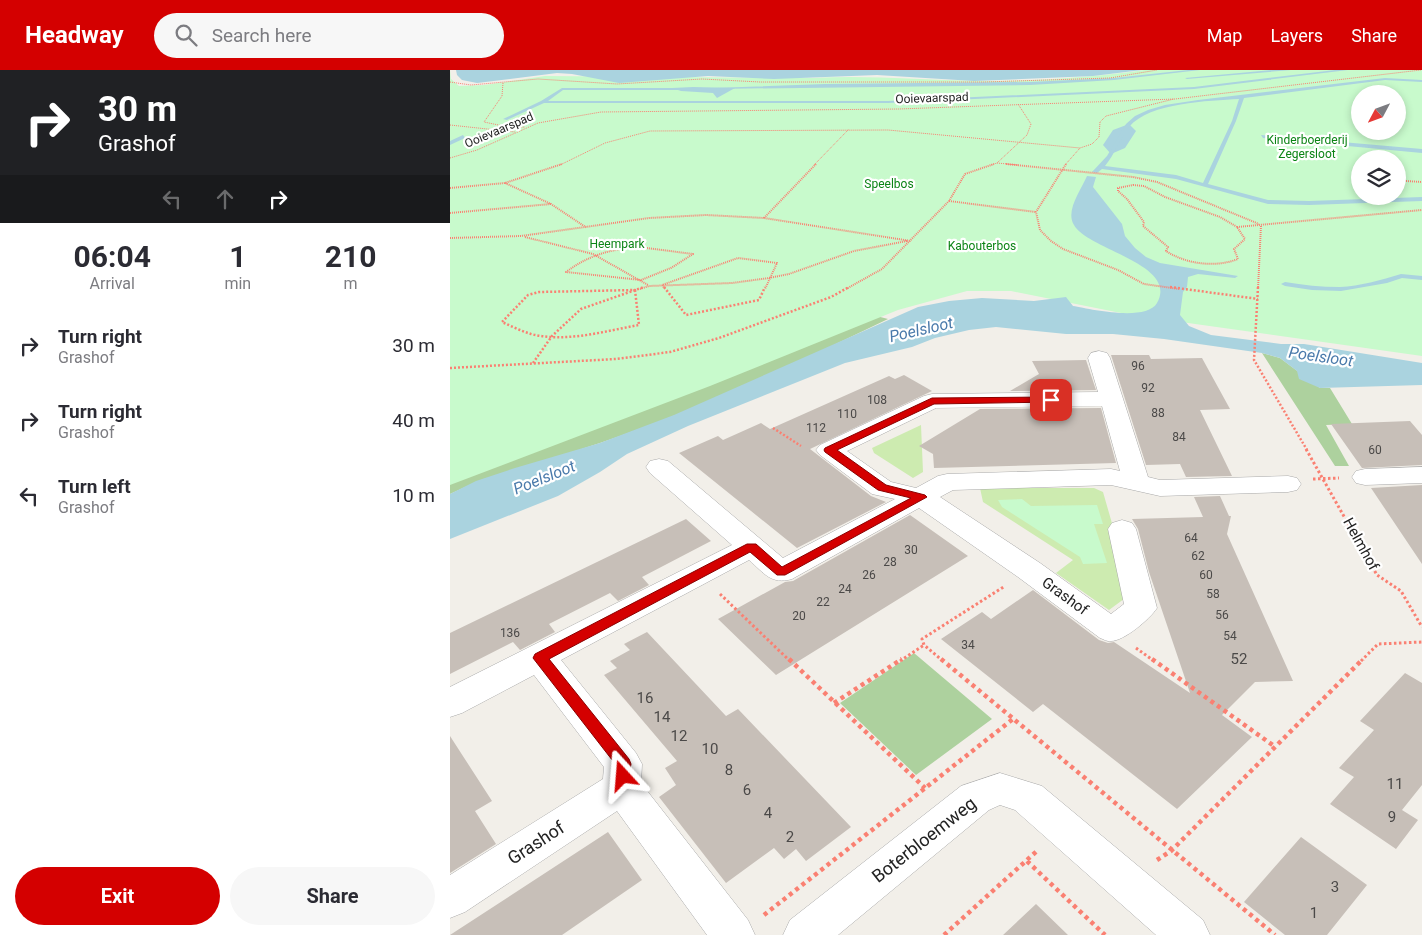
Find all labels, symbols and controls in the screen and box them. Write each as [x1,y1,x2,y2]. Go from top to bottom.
search box [154,13,504,58]
text: Headway [25,21,124,49]
icon: search [172,21,200,49]
text: Search here [212,24,312,47]
text: Map [1207,25,1242,46]
text: Layers [1270,25,1323,46]
text: Share [1351,25,1397,46]
north arrow [1351,85,1406,140]
map controls [1351,85,1406,205]
text: 30 m [98,89,177,130]
icon: right [15,90,80,155]
street label: Ooievaarspad [895,90,969,106]
street label: Ooievaarspad [462,109,536,151]
text: Grashof [98,131,176,156]
park label: Kinderboerderij Zegersloot [1266,133,1348,161]
button: layers [1351,150,1406,205]
park label: Speelbos [864,177,914,191]
icon: left [158,185,186,213]
icon: ahead [211,185,239,213]
icon: right [264,185,292,213]
park label: Heempark [589,237,646,251]
text: 06:04 [74,239,151,274]
text: 1 [229,239,246,274]
text: 210 [325,239,376,274]
park label: Kabouterbos [948,239,1016,253]
text: Arrival [90,274,135,293]
text: min [224,274,251,293]
text: m [344,274,358,293]
water label: Poelsloot [887,313,956,346]
text: Turn right [58,325,142,348]
icon: right [15,332,43,360]
text: 30 m [392,334,435,357]
water label: Poelsloot [1287,343,1355,371]
text: Grashof [58,348,114,367]
house number: 96 [1131,359,1145,373]
pin [1030,379,1072,421]
house number: 92 [1141,381,1155,395]
icon: arrive [1037,386,1065,414]
house number: 108 [867,393,887,407]
text: Turn right [58,400,142,423]
house number: 88 [1151,406,1165,420]
icon: right [15,407,43,435]
house number: 110 [837,407,857,421]
text: 40 m [392,409,435,432]
house number: 112 [806,421,826,435]
text: Grashof [58,423,114,442]
house number: 84 [1172,430,1186,444]
house number: 60 [1368,443,1382,457]
water label: Poelsloot [510,456,579,498]
text: Turn left [58,475,131,498]
icon: left [15,482,43,510]
text: 10 m [392,484,435,507]
text: Grashof [58,498,114,517]
street label: Helmhof [1339,514,1383,574]
house number: 64 [1184,531,1198,545]
house number: 30 [904,543,918,557]
house number: 62 [1191,549,1205,563]
house number: 28 [883,555,897,569]
house number: 26 [862,568,876,582]
house number: 60 [1199,568,1213,582]
street label: Grashof [1038,573,1092,619]
house number: 24 [838,582,852,596]
house number: 58 [1206,587,1220,601]
house number: 22 [816,595,830,609]
house number: 56 [1215,608,1229,622]
house number: 20 [792,609,806,623]
house number: 136 [500,626,520,640]
house number: 54 [1223,629,1237,643]
house number: 34 [961,638,975,652]
house number: 52 [1231,650,1247,668]
house number: 16 [637,689,653,707]
house number: 14 [654,708,671,726]
house number: 12 [671,727,687,745]
house number: 10 [702,740,718,758]
position arrow [596,749,648,801]
house number: 8 [725,761,733,779]
house number: 11 [1387,775,1403,793]
house number: 6 [743,781,751,799]
street label: Boterbloemweg [867,792,980,887]
house number: 4 [764,804,773,822]
house number: 9 [1388,808,1396,826]
street label: Grashof [503,816,569,869]
house number: 2 [786,828,794,846]
button: Exit [15,867,220,925]
button: Share [230,867,435,925]
house number: 3 [1331,878,1339,896]
house number: 1 [1310,904,1318,922]

